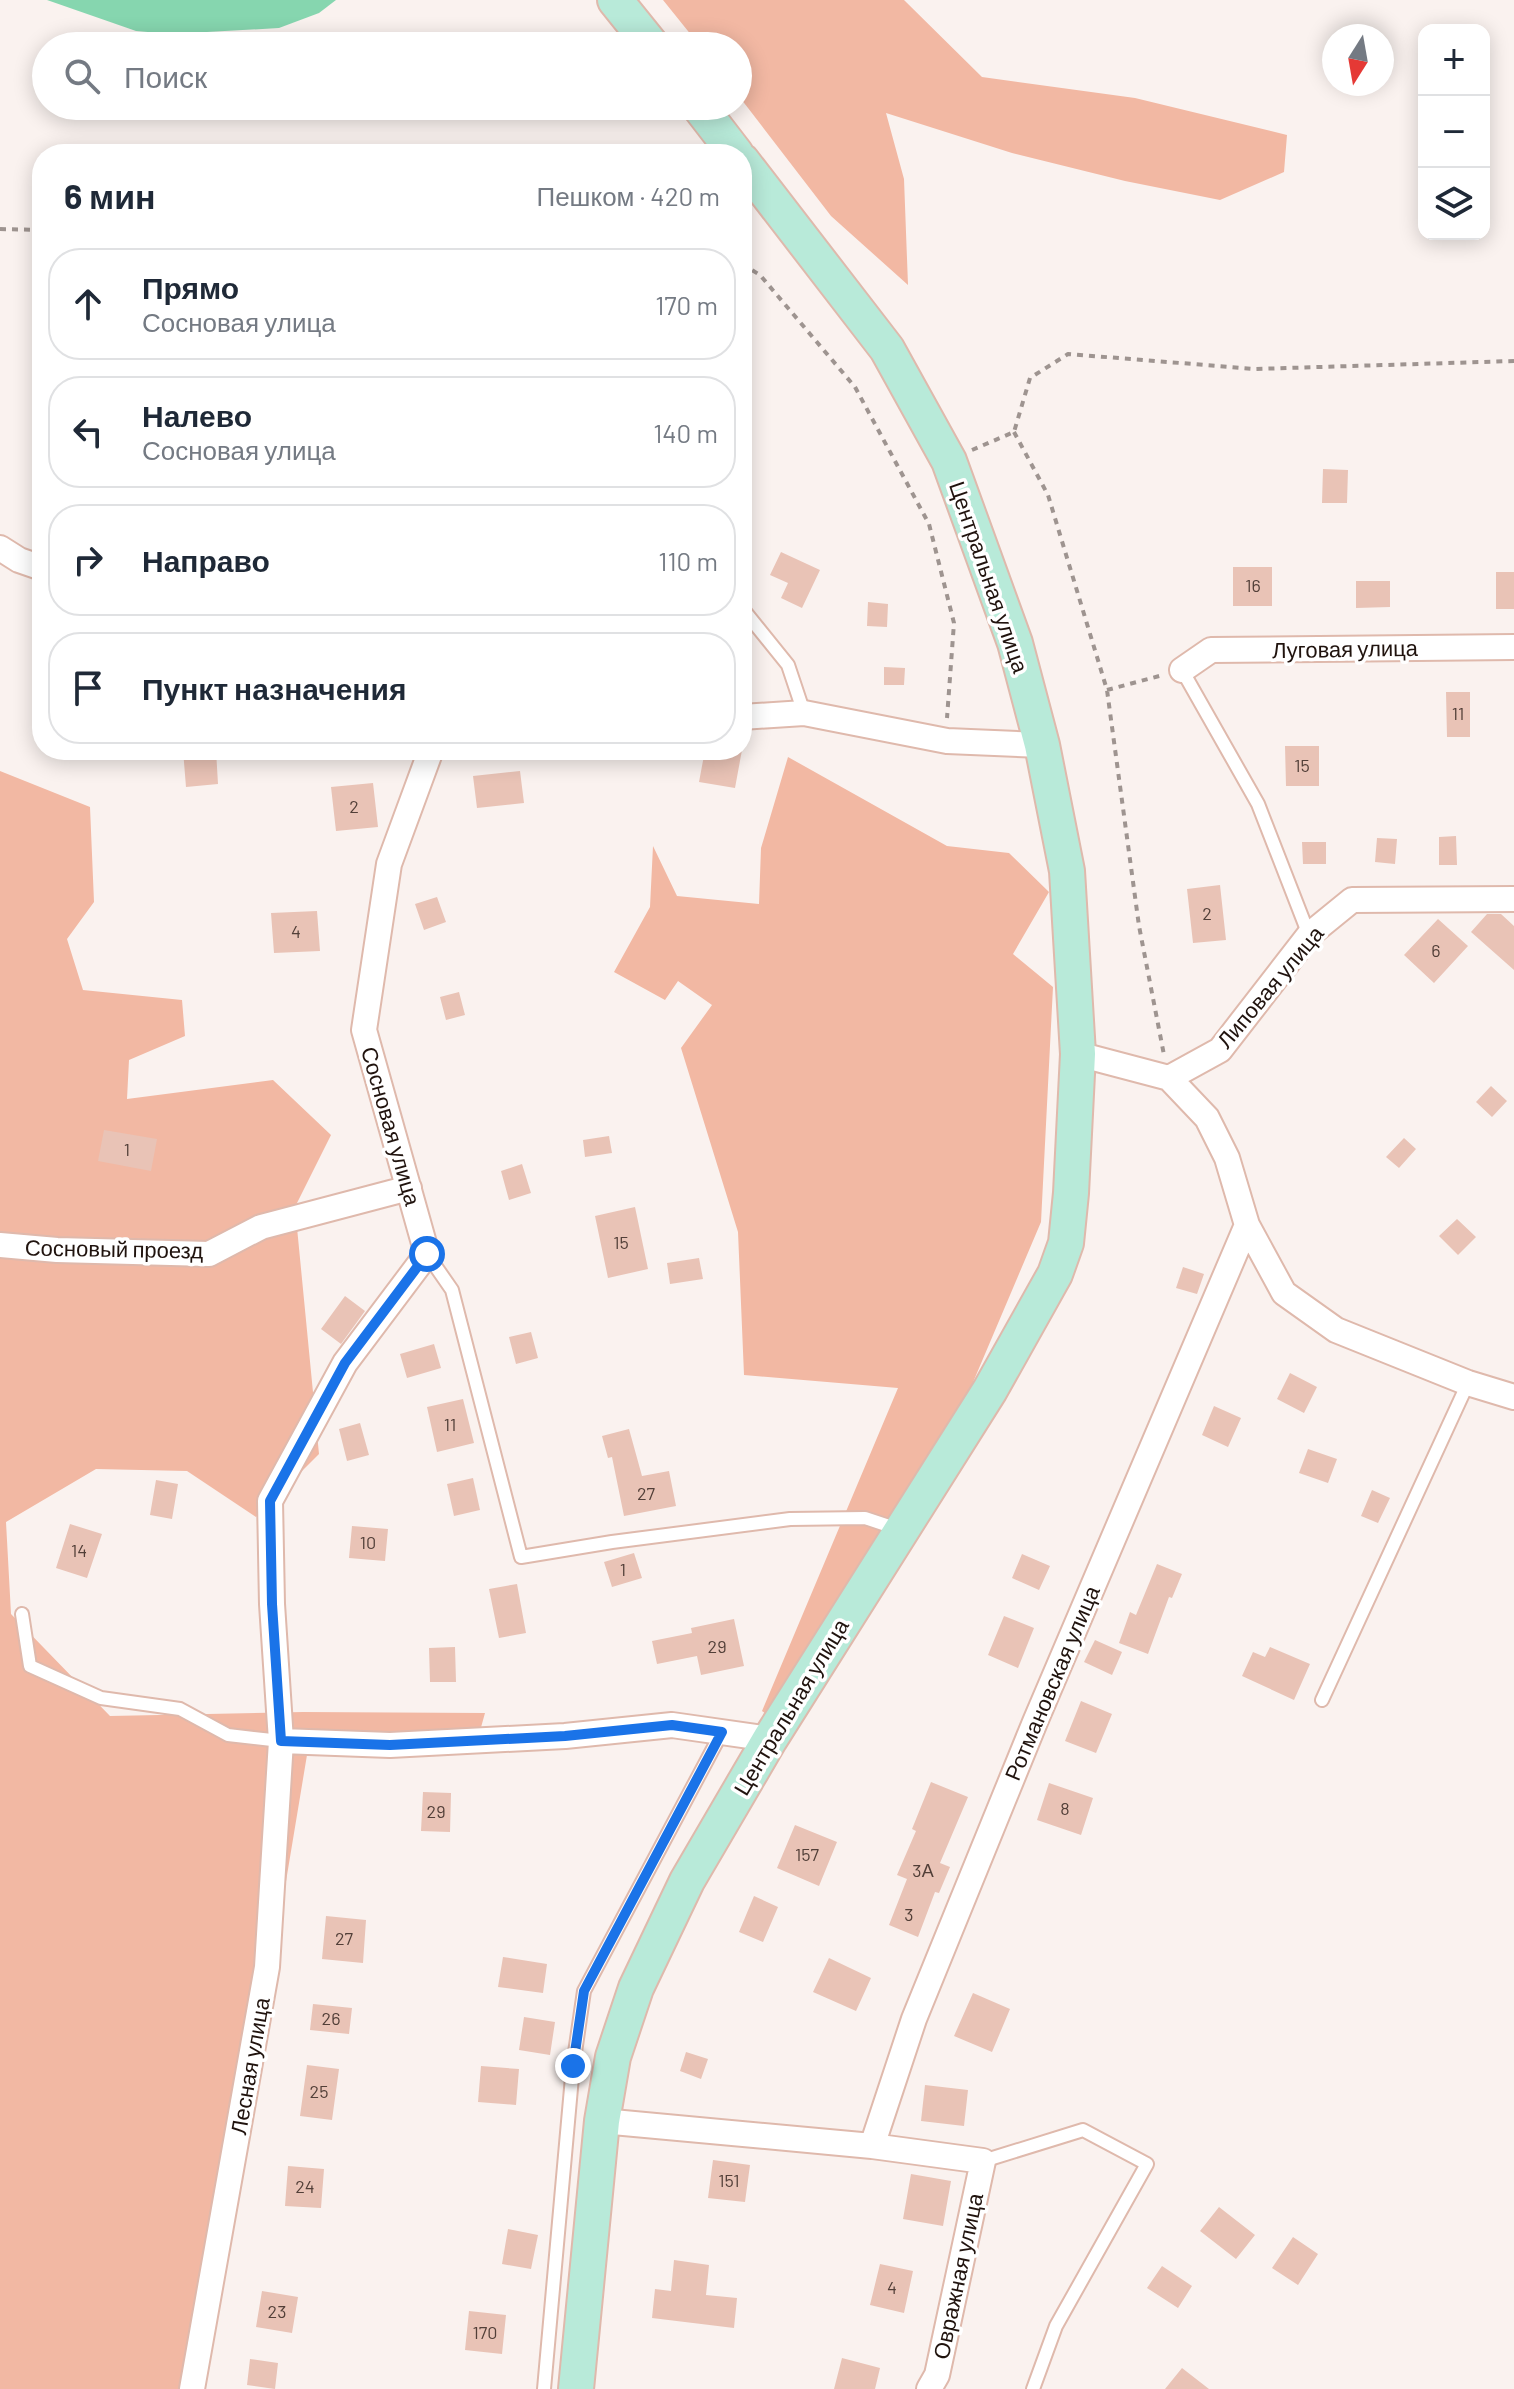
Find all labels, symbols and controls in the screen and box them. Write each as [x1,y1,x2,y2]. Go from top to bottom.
north arrow [1322,24,1394,96]
map controls [1418,24,1490,240]
button: + [1418,24,1490,96]
search box [32,32,752,120]
icon: search [60,54,104,98]
text: Поиск [124,58,207,94]
button: − [1418,96,1490,168]
button: layers [1418,168,1490,240]
text: 6 мин [64,175,156,216]
text: Пешком · 420 m [536,180,720,211]
text: Прямо [142,269,239,305]
icon: ahead [66,282,110,326]
text: 170 m [655,289,718,320]
text: Сосновая улица [142,306,336,337]
text: Налево [142,397,252,433]
icon: left [66,410,110,454]
text: 140 m [653,417,718,448]
text: Сосновая улица [142,434,336,465]
street label: Центральная улица [944,478,1035,677]
icon: right [66,538,110,582]
text: Направо [142,542,270,578]
text: 110 m [658,545,718,576]
house number: 16 [1245,574,1261,596]
street label: Луговая улица [1272,634,1419,663]
icon: arrive [66,666,110,710]
text: Пункт назначения [142,670,406,706]
house number: 11 [1452,702,1464,724]
house number: 15 [1294,754,1310,776]
house number: 2 [349,795,359,817]
house number: 2 [1202,902,1212,924]
street label: Липовая улица [1211,919,1329,1053]
house number: 4 [291,920,301,942]
house number: 6 [1431,939,1441,961]
street label: Сосновая улица [356,1043,427,1209]
house number: 1 [124,1138,130,1160]
house number: 15 [613,1231,629,1253]
street label: Сосновый проезд [25,1233,204,1264]
route start [409,1236,445,1272]
house number: 11 [444,1413,456,1435]
house number: 27 [637,1482,656,1504]
house number: 10 [360,1531,376,1553]
house number: 14 [71,1539,87,1561]
house number: 1 [620,1558,626,1580]
street label: Ротмановская улица [998,1581,1105,1784]
street label: Центральная улица [727,1613,854,1800]
house number: 29 [707,1635,727,1657]
house number: 8 [1060,1797,1070,1819]
house number: 29 [426,1800,446,1822]
house number: 157 [795,1843,820,1865]
house number: 3А [912,1859,934,1881]
house number: 3 [904,1903,914,1925]
house number: 27 [335,1927,354,1949]
street label: Лесная улица [224,1994,275,2137]
house number: 26 [322,2007,340,2029]
route end [555,2048,591,2084]
house number: 25 [310,2080,328,2102]
house number: 151 [718,2169,740,2191]
house number: 24 [295,2175,315,2197]
street label: Овражная улица [927,2190,988,2361]
house number: 4 [887,2276,897,2298]
house number: 23 [268,2300,286,2322]
house number: 170 [473,2321,497,2343]

